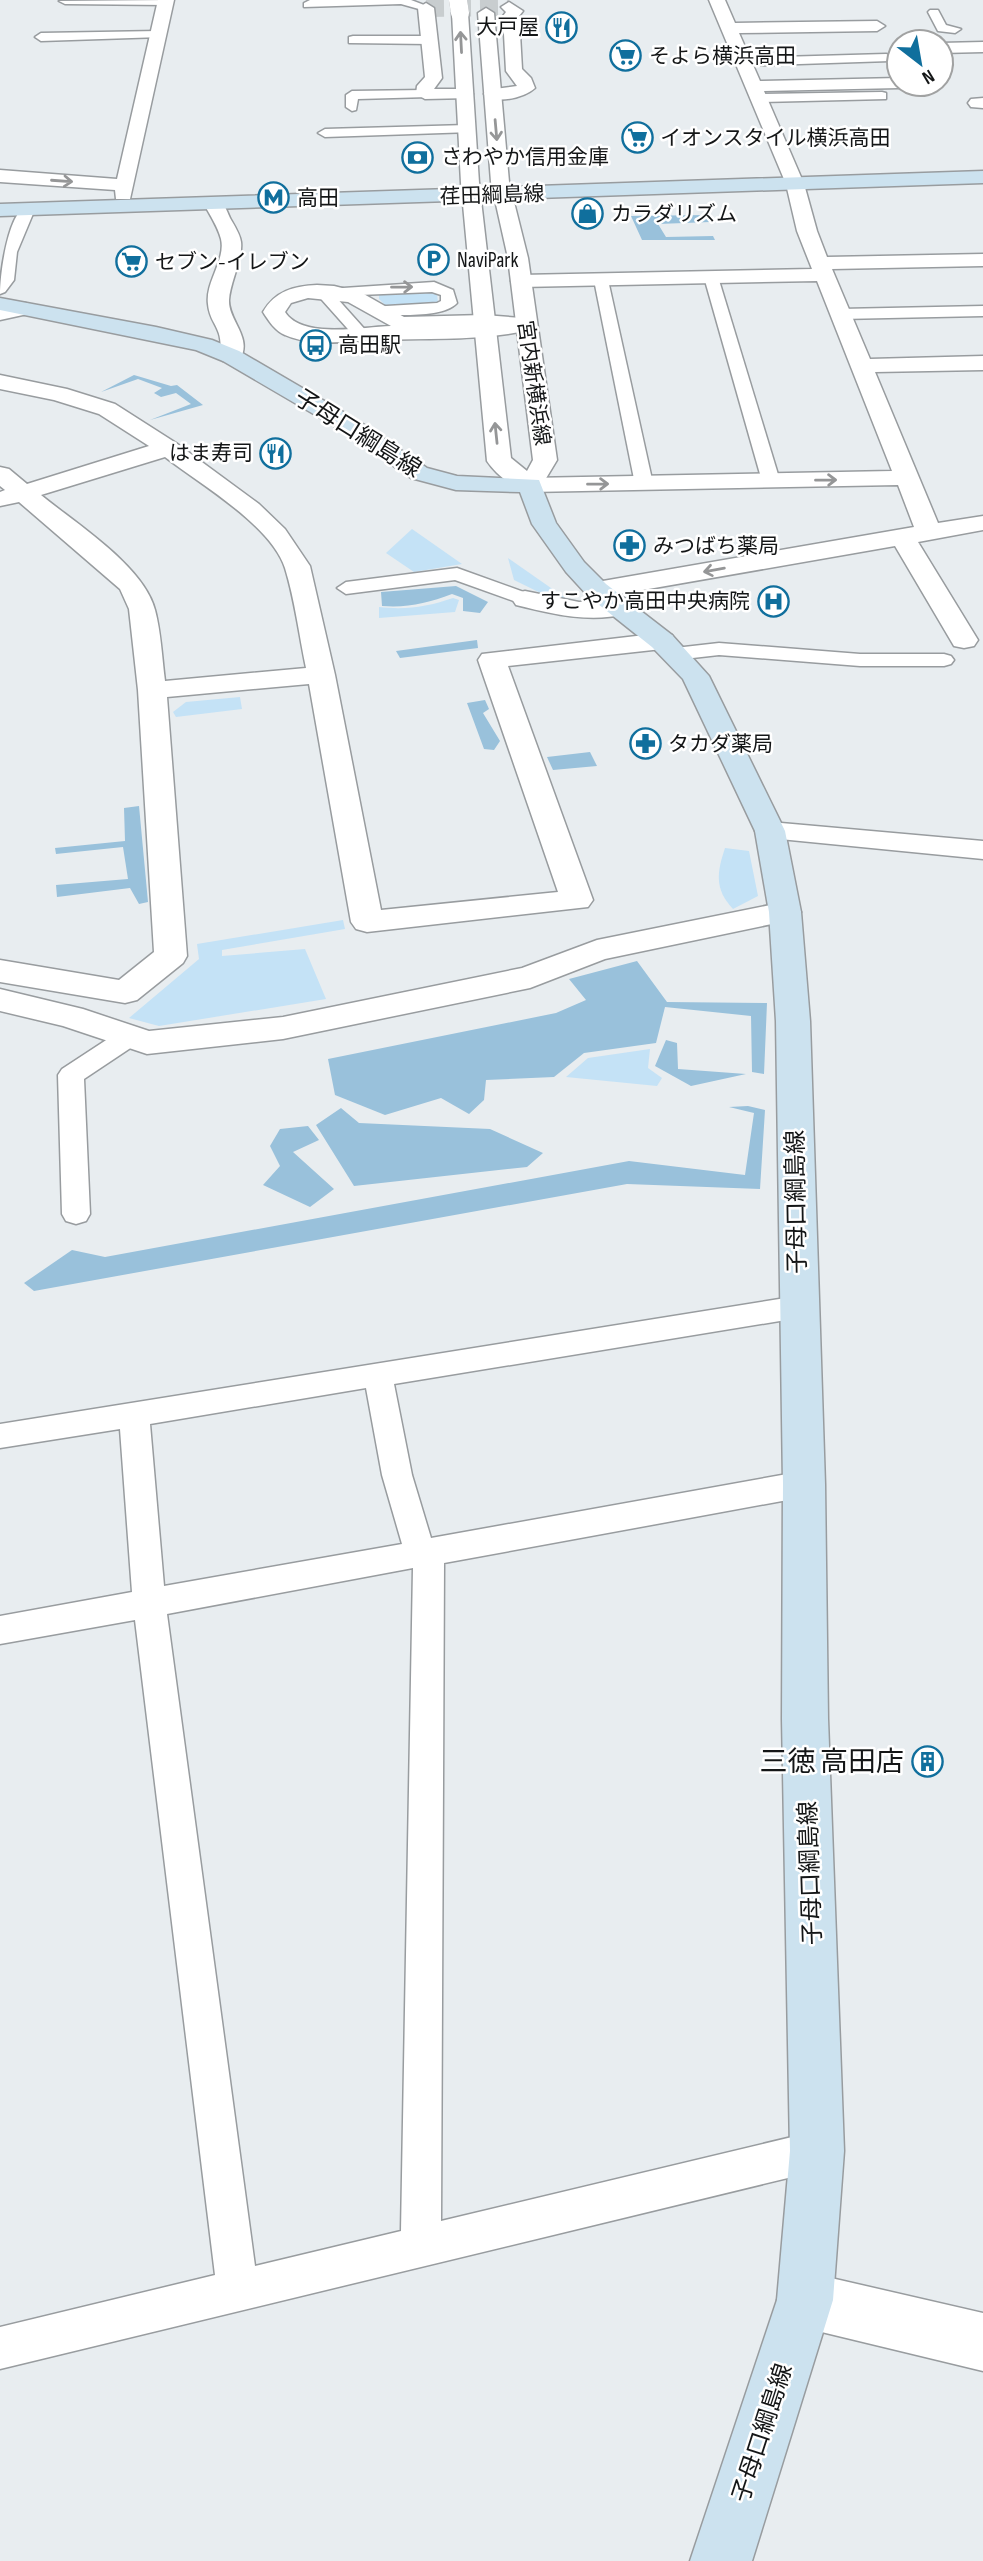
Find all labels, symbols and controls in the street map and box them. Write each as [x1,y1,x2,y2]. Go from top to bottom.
restaurant icon: 大戸屋 [545,10,579,44]
place label: 大戸屋 [476,15,539,40]
north arrow [885,28,955,98]
one-way arrow [454,31,467,53]
supermarket icon: そよら横浜高田 [609,39,643,73]
place label: そよら横浜高田 [649,44,796,69]
text: N [918,64,938,89]
one-way arrow [490,118,503,140]
supermarket icon: イオンスタイル横浜高田 [620,121,654,155]
place label: イオンスタイル横浜高田 [660,126,891,151]
bank icon: さわやか信用金庫 [401,140,435,174]
place label: さわやか信用金庫 [441,145,609,170]
one-way arrow [51,175,73,188]
metro station icon: 高田 [257,181,291,215]
street label: 荏田綱島線 [439,181,545,210]
place label: 高田 [297,186,339,211]
shop icon: カラダリズム [571,197,605,231]
place label: カラダリズム [611,202,737,227]
parking icon: NaviPark [417,243,451,277]
supermarket icon: セブン-イレブン [115,245,149,279]
place label: NaviPark [457,248,518,273]
place label: セブン-イレブン [155,250,310,275]
one-way arrow [391,281,414,294]
street label: 宮内新横浜線 [512,319,555,447]
bus stop icon: 高田駅 [298,328,332,362]
place label: 高田駅 [338,333,401,358]
street label: 子母口綱島線 [289,383,426,484]
one-way arrow [489,422,502,444]
restaurant icon: はま寿司 [259,436,293,470]
place label: はま寿司 [169,441,253,466]
one-way arrow [814,473,837,486]
one-way arrow [587,478,610,491]
pharmacy icon: みつばち薬局 [613,529,647,563]
place label: みつばち薬局 [653,534,779,559]
one-way arrow [703,564,726,577]
hospital icon: すこやか高田中央病院 [756,584,790,618]
place label: すこやか高田中央病院 [540,589,750,614]
pharmacy icon: タカダ薬局 [628,727,662,761]
place label: タカダ薬局 [668,732,773,757]
street label: 子母口綱島線 [781,1130,812,1274]
building icon: 三徳 高田店 [910,1744,944,1778]
place label: 三徳 高田店 [760,1746,904,1779]
street label: 子母口綱島線 [793,1801,828,1945]
street label: 子母口綱島線 [726,2360,799,2506]

